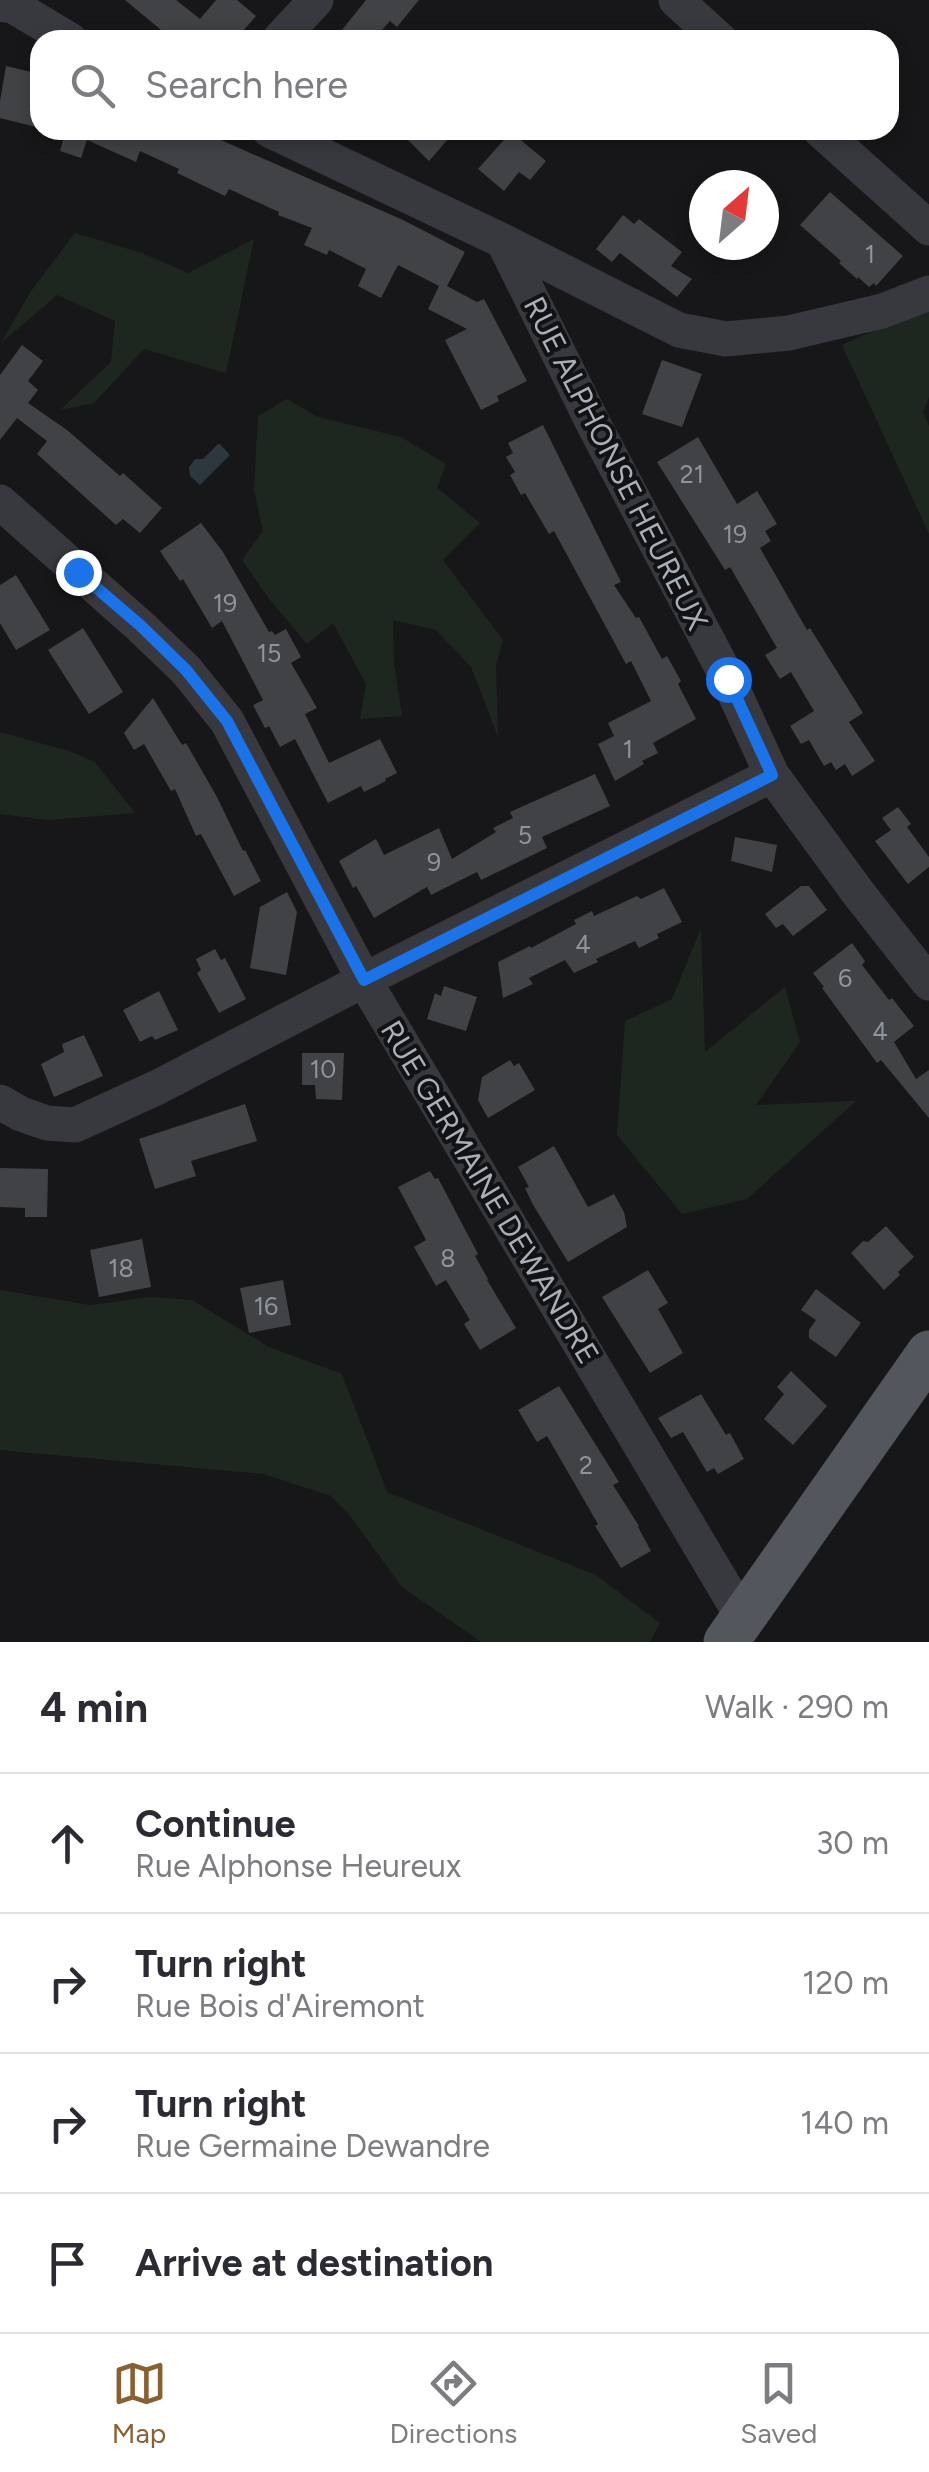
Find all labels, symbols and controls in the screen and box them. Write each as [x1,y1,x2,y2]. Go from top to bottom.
search box [30,30,899,140]
icon: search [65,58,120,113]
text: Search here [145,62,348,108]
north arrow [689,170,779,260]
house number: 1 [865,239,875,269]
street label: RUE ALPHONSE HEUREUX [516,290,716,636]
house number: 21 [680,459,704,489]
house number: 19 [723,519,747,549]
route end [56,550,102,596]
house number: 19 [213,588,237,618]
house number: 15 [257,638,281,668]
route start [706,657,752,703]
house number: 1 [623,734,633,764]
house number: 5 [518,820,532,850]
house number: 9 [427,847,441,877]
house number: 4 [575,929,591,959]
house number: 6 [838,963,852,993]
street label: RUE GERMAINE DEWANDRE [373,1014,607,1370]
house number: 4 [872,1016,888,1046]
house number: 10 [310,1054,336,1084]
house number: 8 [440,1243,456,1273]
house number: 18 [108,1253,134,1283]
house number: 16 [254,1291,278,1321]
house number: 2 [579,1450,593,1480]
text: 4 min [40,1682,148,1733]
text: Walk · 290 m [705,1688,889,1726]
text: Continue [135,1801,296,1847]
icon: ahead [40,1816,95,1871]
text: 30 m [816,1824,889,1862]
text: Rue Alphonse Heureux [135,1847,461,1885]
text: Turn right [135,1941,307,1987]
icon: right [40,1956,95,2011]
text: 120 m [802,1964,889,2002]
text: Rue Bois d'Airemont [135,1987,425,2025]
text: Turn right [135,2081,307,2127]
icon: right [40,2096,95,2151]
text: 140 m [800,2104,889,2142]
text: Rue Germaine Dewandre [135,2127,490,2165]
icon: arrive [40,2236,95,2291]
text: Arrive at destination [135,2240,493,2286]
tab: Map [112,2356,167,2450]
tab: Directions [390,2356,517,2450]
tab: Saved [740,2356,817,2450]

